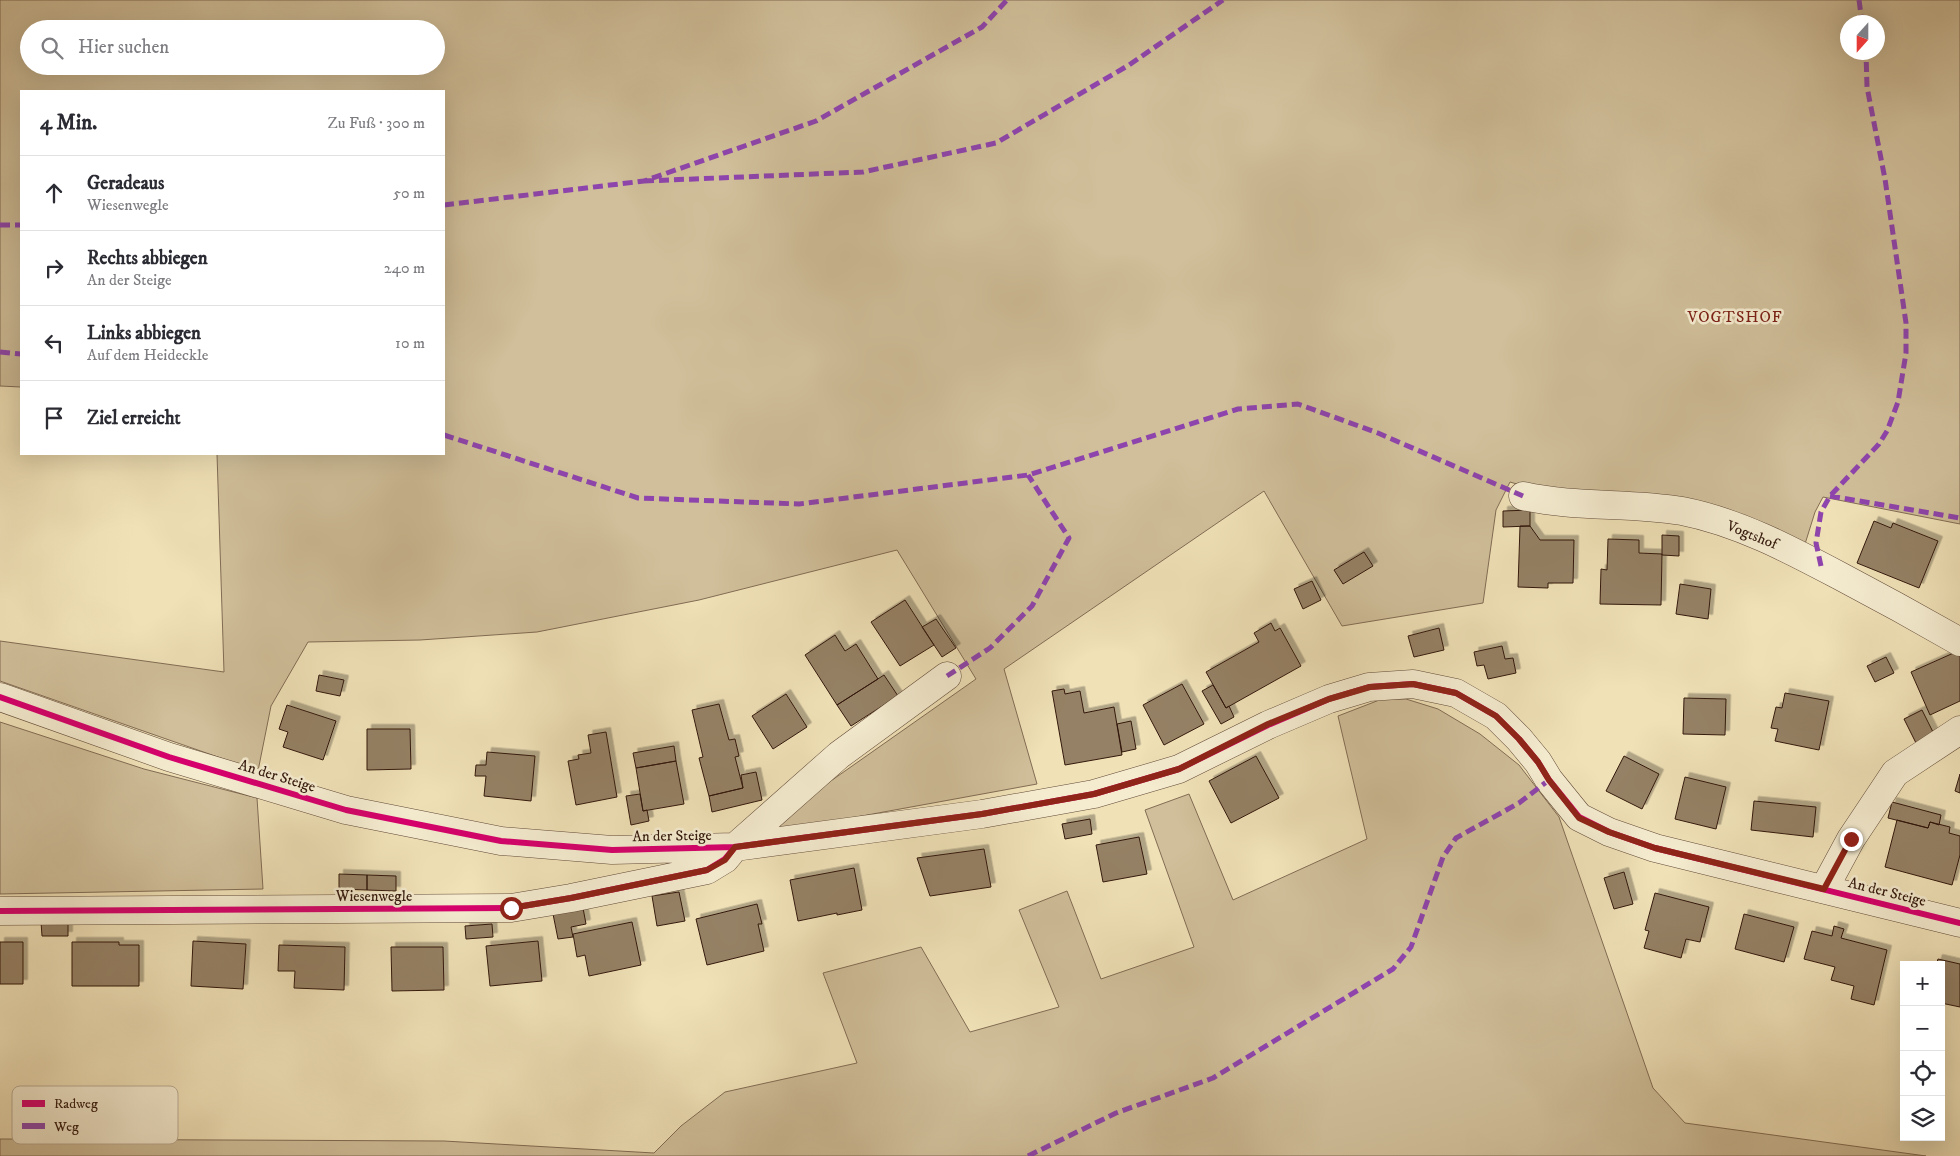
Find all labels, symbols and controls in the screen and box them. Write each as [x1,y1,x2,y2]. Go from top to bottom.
north arrow [1840,15,1885,60]
search box [20,20,445,75]
icon: search [38,34,66,62]
text: Hier suchen [78,36,169,59]
text: 4 Min. [40,110,97,136]
text: Zu Fuß · 300 m [327,113,425,133]
text: Geradeaus [87,172,164,195]
icon: ahead [40,179,68,207]
text: 50 m [393,183,425,203]
text: Wiesenwegle [87,195,169,215]
text: Rechts abbiegen [87,247,208,270]
icon: right [40,254,68,282]
text: 240 m [384,258,425,278]
text: An der Steige [87,270,172,290]
district label: VOGTSHOF [1686,307,1783,327]
text: Links abbiegen [87,322,201,345]
icon: left [40,329,68,357]
text: 10 m [395,333,425,353]
text: Auf dem Heideckle [87,345,208,365]
icon: arrive [40,404,68,432]
text: Ziel erreicht [87,407,181,430]
street label: Vogtshof [1723,516,1782,555]
street label: An der Steige [236,755,318,797]
street label: An der Steige [632,826,712,846]
route end [1840,828,1863,851]
street label: An der Steige [1846,873,1928,911]
street label: Wiesenwegle [335,887,412,906]
route start [500,897,523,920]
map controls [1900,961,1945,1141]
button: + [1900,961,1945,1006]
button: − [1900,1006,1945,1051]
button: locate [1900,1051,1945,1096]
legend [12,1086,178,1144]
text: Radweg [54,1095,98,1113]
button: layers [1900,1096,1945,1141]
text: Weg [53,1118,79,1136]

